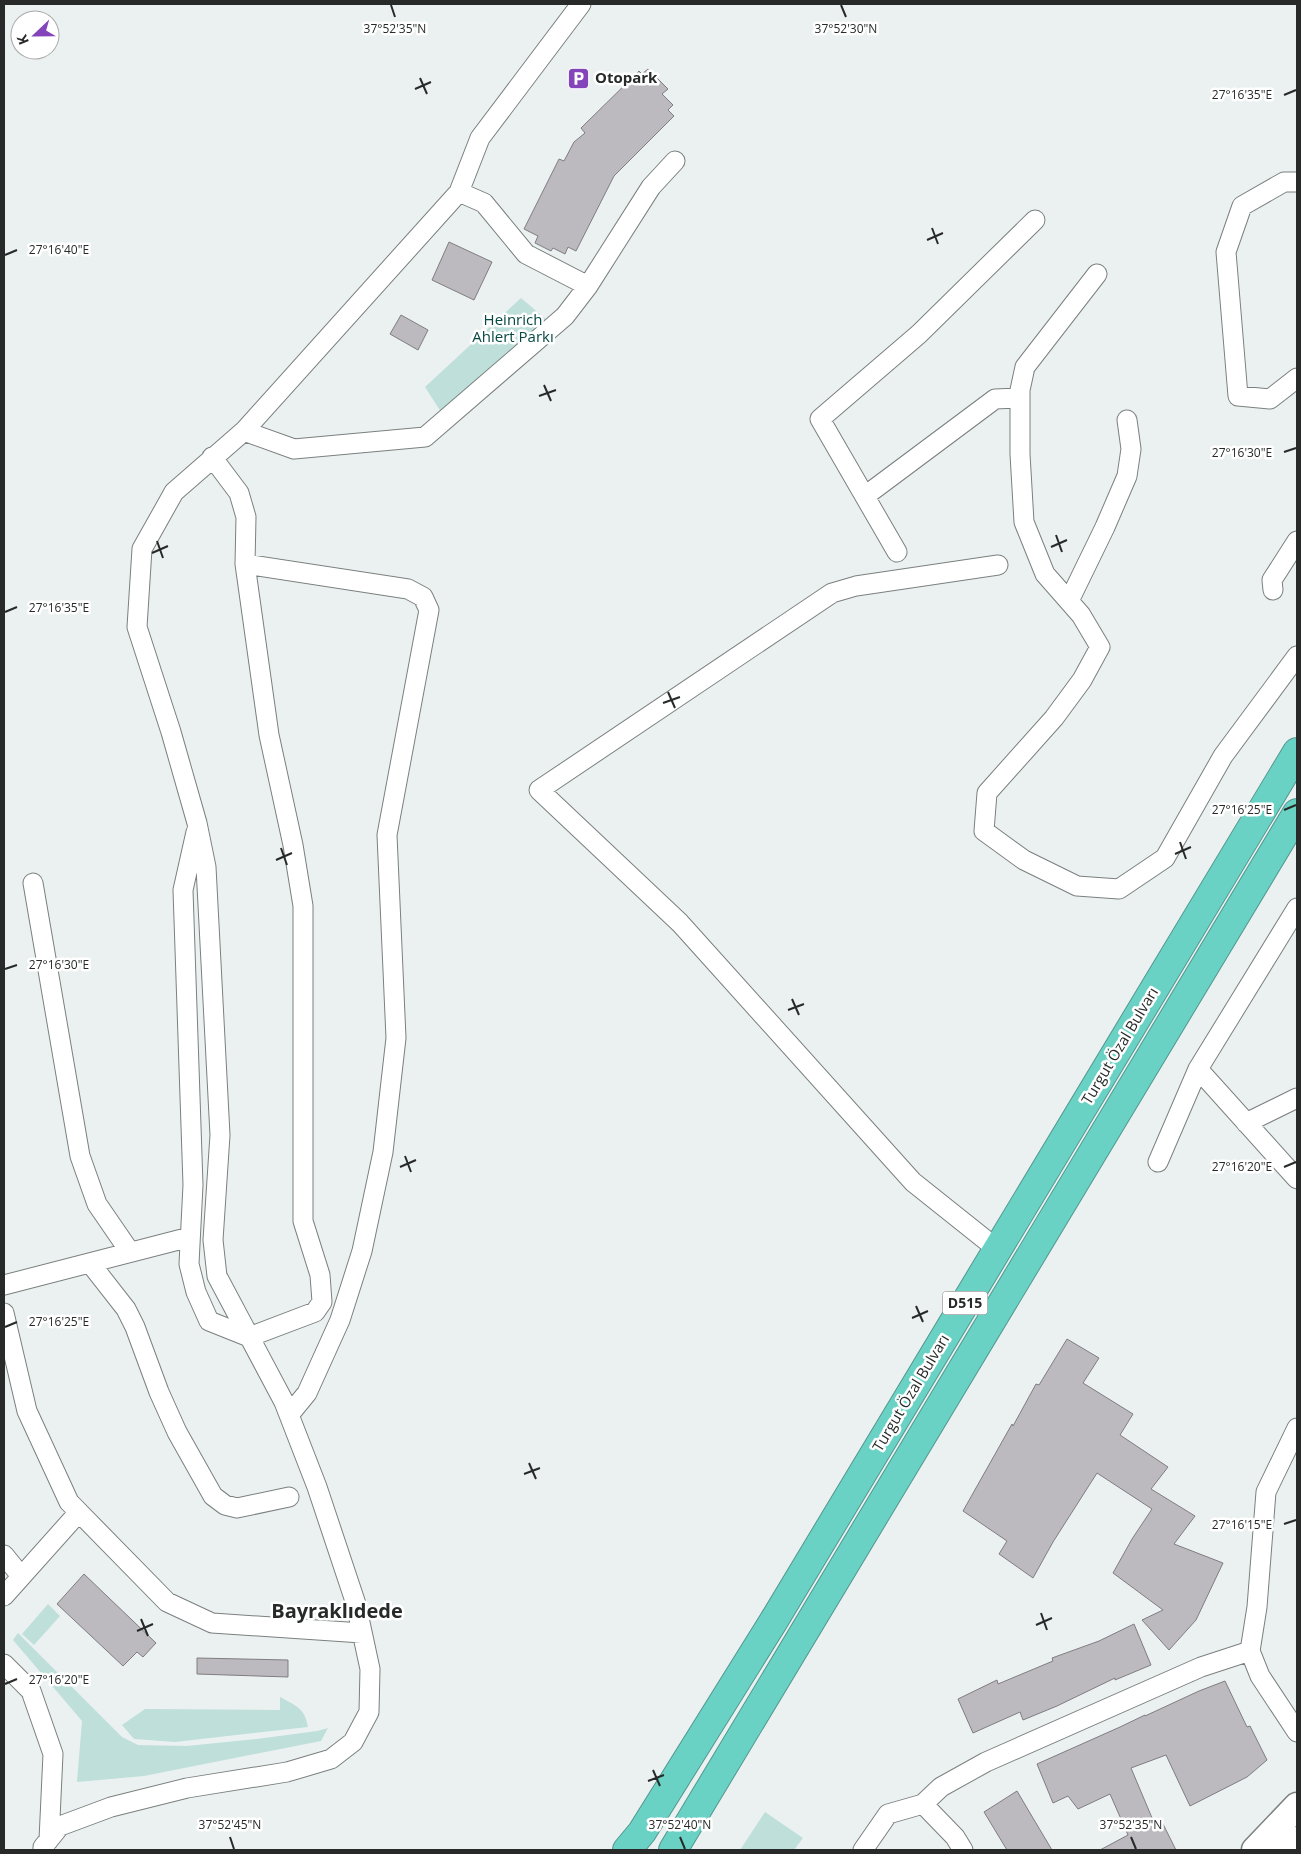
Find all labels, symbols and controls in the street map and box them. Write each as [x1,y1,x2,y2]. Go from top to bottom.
north arrow [10,10,60,60]
text: 37°52'35"N [364,20,426,37]
text: 37°52'30"N [815,20,877,37]
text: K [12,32,33,48]
parking icon: Otopark [567,66,591,90]
place label: Otopark [595,67,658,87]
text: 27°16'35"E [1212,86,1272,103]
text: 27°16'40"E [29,241,89,258]
park label: Heinrich Ahlert Parkı [472,309,554,346]
text: 27°16'30"E [1212,444,1272,461]
text: 27°16'35"E [29,599,89,616]
text: 27°16'25"E [1212,801,1272,818]
text: 27°16'30"E [29,956,89,973]
street label: Turgut Özal Bulvarı [1076,983,1162,1108]
text: 27°16'20"E [1212,1158,1272,1175]
road number: D515 [942,1292,988,1315]
text: 27°16'25"E [29,1313,89,1330]
street label: Turgut Özal Bulvarı [867,1330,953,1455]
text: 27°16'15"E [1212,1516,1272,1533]
district label: Bayraklıdede [271,1597,403,1624]
text: 27°16'20"E [29,1671,89,1688]
text: 37°52'45"N [199,1816,261,1833]
text: 37°52'40"N [649,1816,711,1833]
text: 37°52'35"N [1100,1816,1162,1833]

